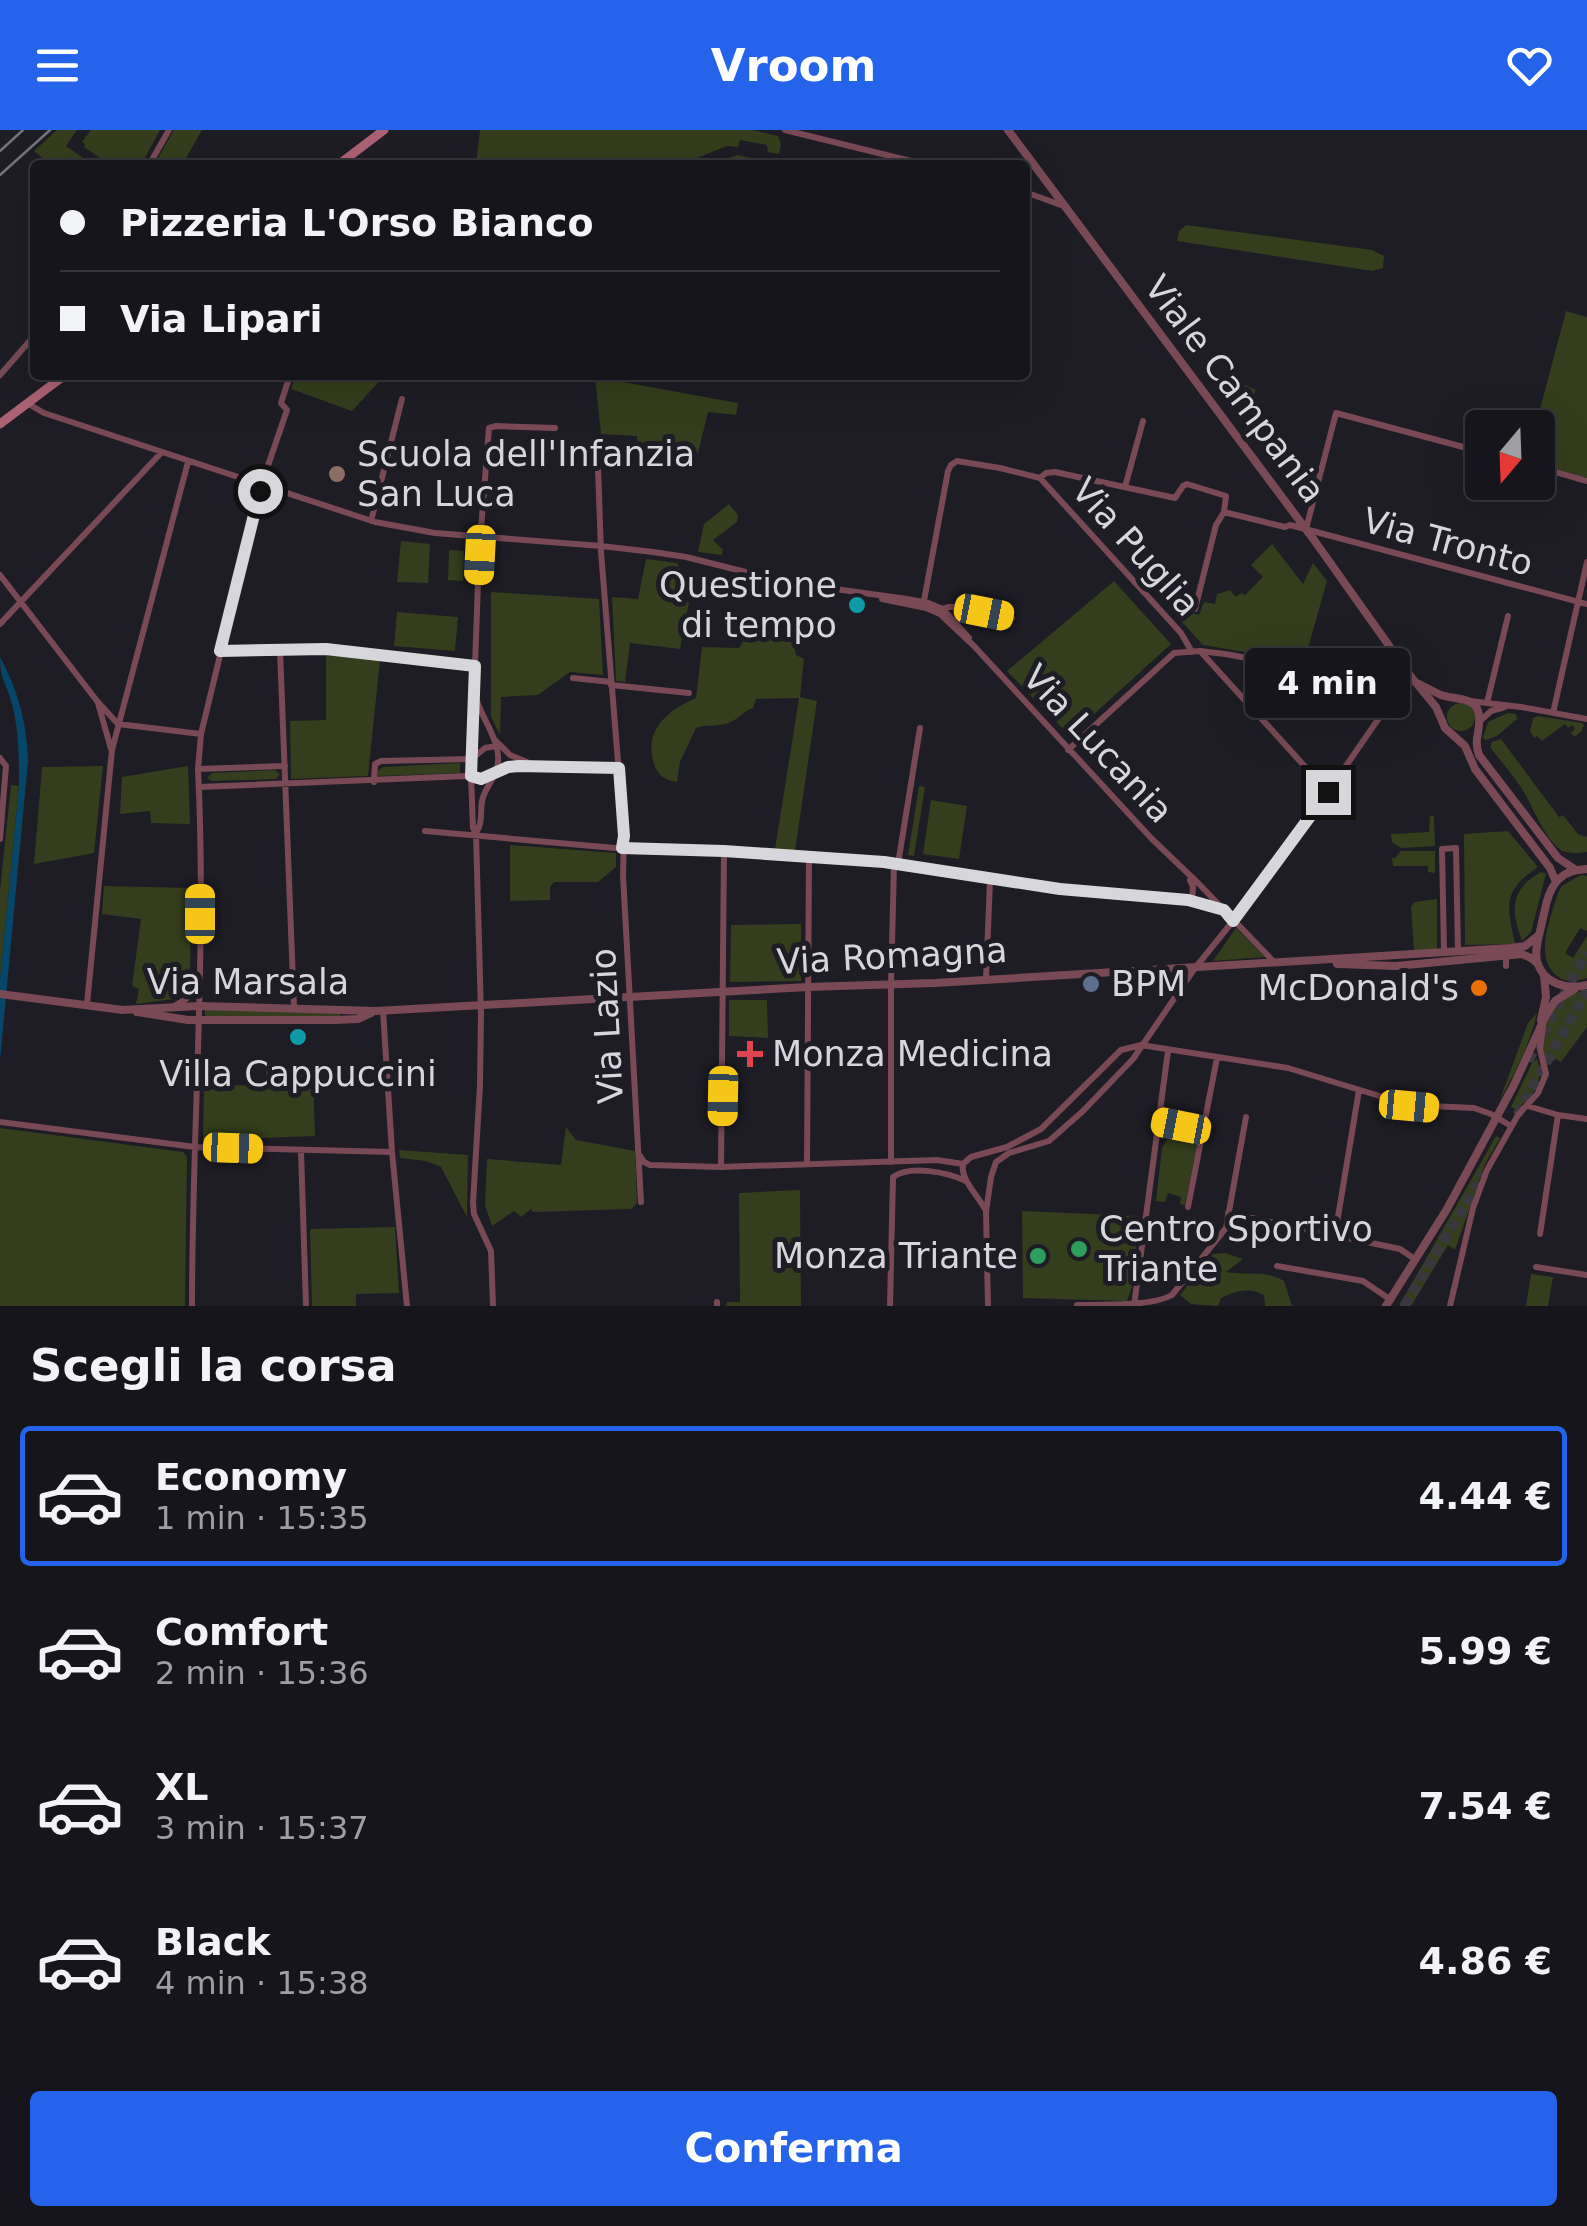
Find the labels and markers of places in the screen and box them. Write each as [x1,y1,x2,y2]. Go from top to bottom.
place label: Scuola dell'Infanzia San Luca [357,434,695,514]
marker: Scuola dell'Infanzia San Luca [326,463,348,485]
place label: Questione di tempo [659,565,837,645]
marker: Questione di tempo [846,594,868,616]
place label: BPM [1111,964,1186,1004]
place label: McDonald's [1258,968,1459,1008]
marker: BPM [1080,973,1102,995]
marker: McDonald's [1468,977,1490,999]
marker: Villa Cappuccini [287,1026,309,1048]
place label: Monza Medicina [772,1034,1053,1074]
marker: Monza Medicina [737,1041,763,1067]
place label: Villa Cappuccini [159,1054,437,1094]
place label: Centro Sportivo Triante [1098,1209,1373,1289]
place label: Monza Triante [774,1236,1018,1276]
marker: Centro Sportivo Triante [1068,1238,1090,1260]
marker: Monza Triante [1027,1245,1049,1267]

